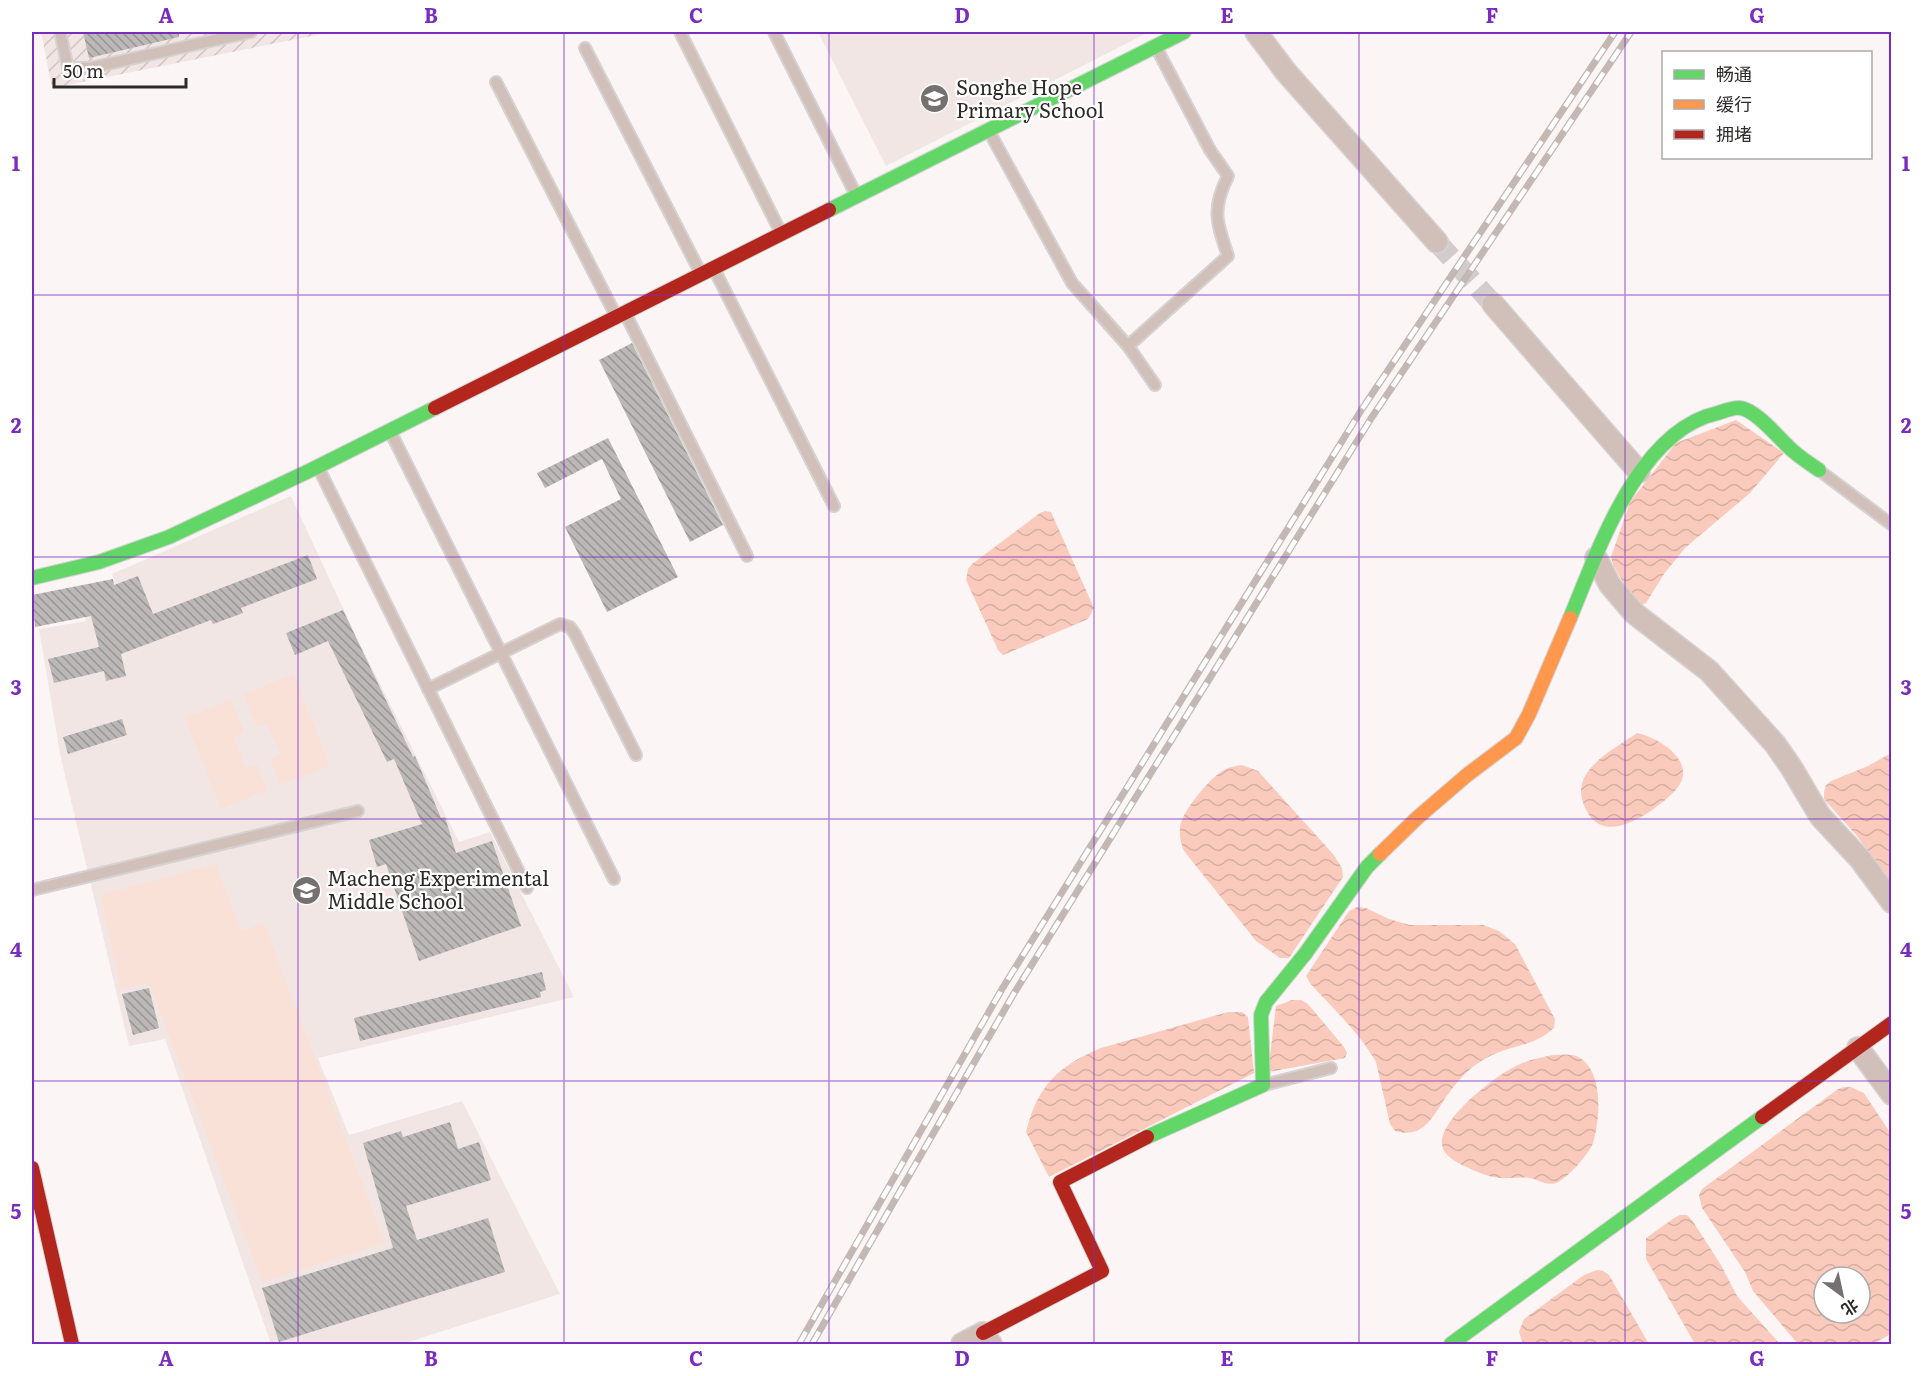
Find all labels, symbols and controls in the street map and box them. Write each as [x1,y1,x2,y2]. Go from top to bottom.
text: A [158,0,174,29]
text: B [424,0,438,29]
text: C [689,0,703,29]
text: D [954,0,970,29]
text: E [1220,0,1234,29]
text: F [1486,0,1499,29]
text: G [1749,0,1765,29]
scale bar [54,51,186,89]
legend [1662,51,1872,159]
text: 50 m [63,57,104,84]
text: 畅通 [1716,60,1752,87]
place label: Songhe Hope Primary School [956,71,1104,124]
school or university icon: Songhe Hope Primary School [919,83,951,115]
text: 缓行 [1716,90,1752,117]
text: 拥堵 [1716,120,1752,147]
text: 1 [12,147,20,177]
text: 1 [1902,147,1910,177]
text: 2 [11,409,22,439]
text: 2 [1901,409,1912,439]
text: 3 [10,671,22,701]
text: 3 [1900,671,1912,701]
place label: Macheng Experimental Middle School [327,862,549,915]
school or university icon: Macheng Experimental Middle School [290,874,322,906]
text: 4 [10,933,22,963]
text: 4 [1900,933,1912,963]
text: 5 [11,1195,22,1225]
text: 5 [1901,1195,1912,1225]
north arrow [1812,1265,1872,1325]
text: 北 [1837,1294,1864,1323]
text: A [158,1342,174,1372]
text: B [424,1342,438,1372]
text: C [689,1342,703,1372]
text: D [954,1342,970,1372]
text: E [1220,1342,1234,1372]
text: F [1486,1342,1499,1372]
text: G [1749,1342,1765,1372]

